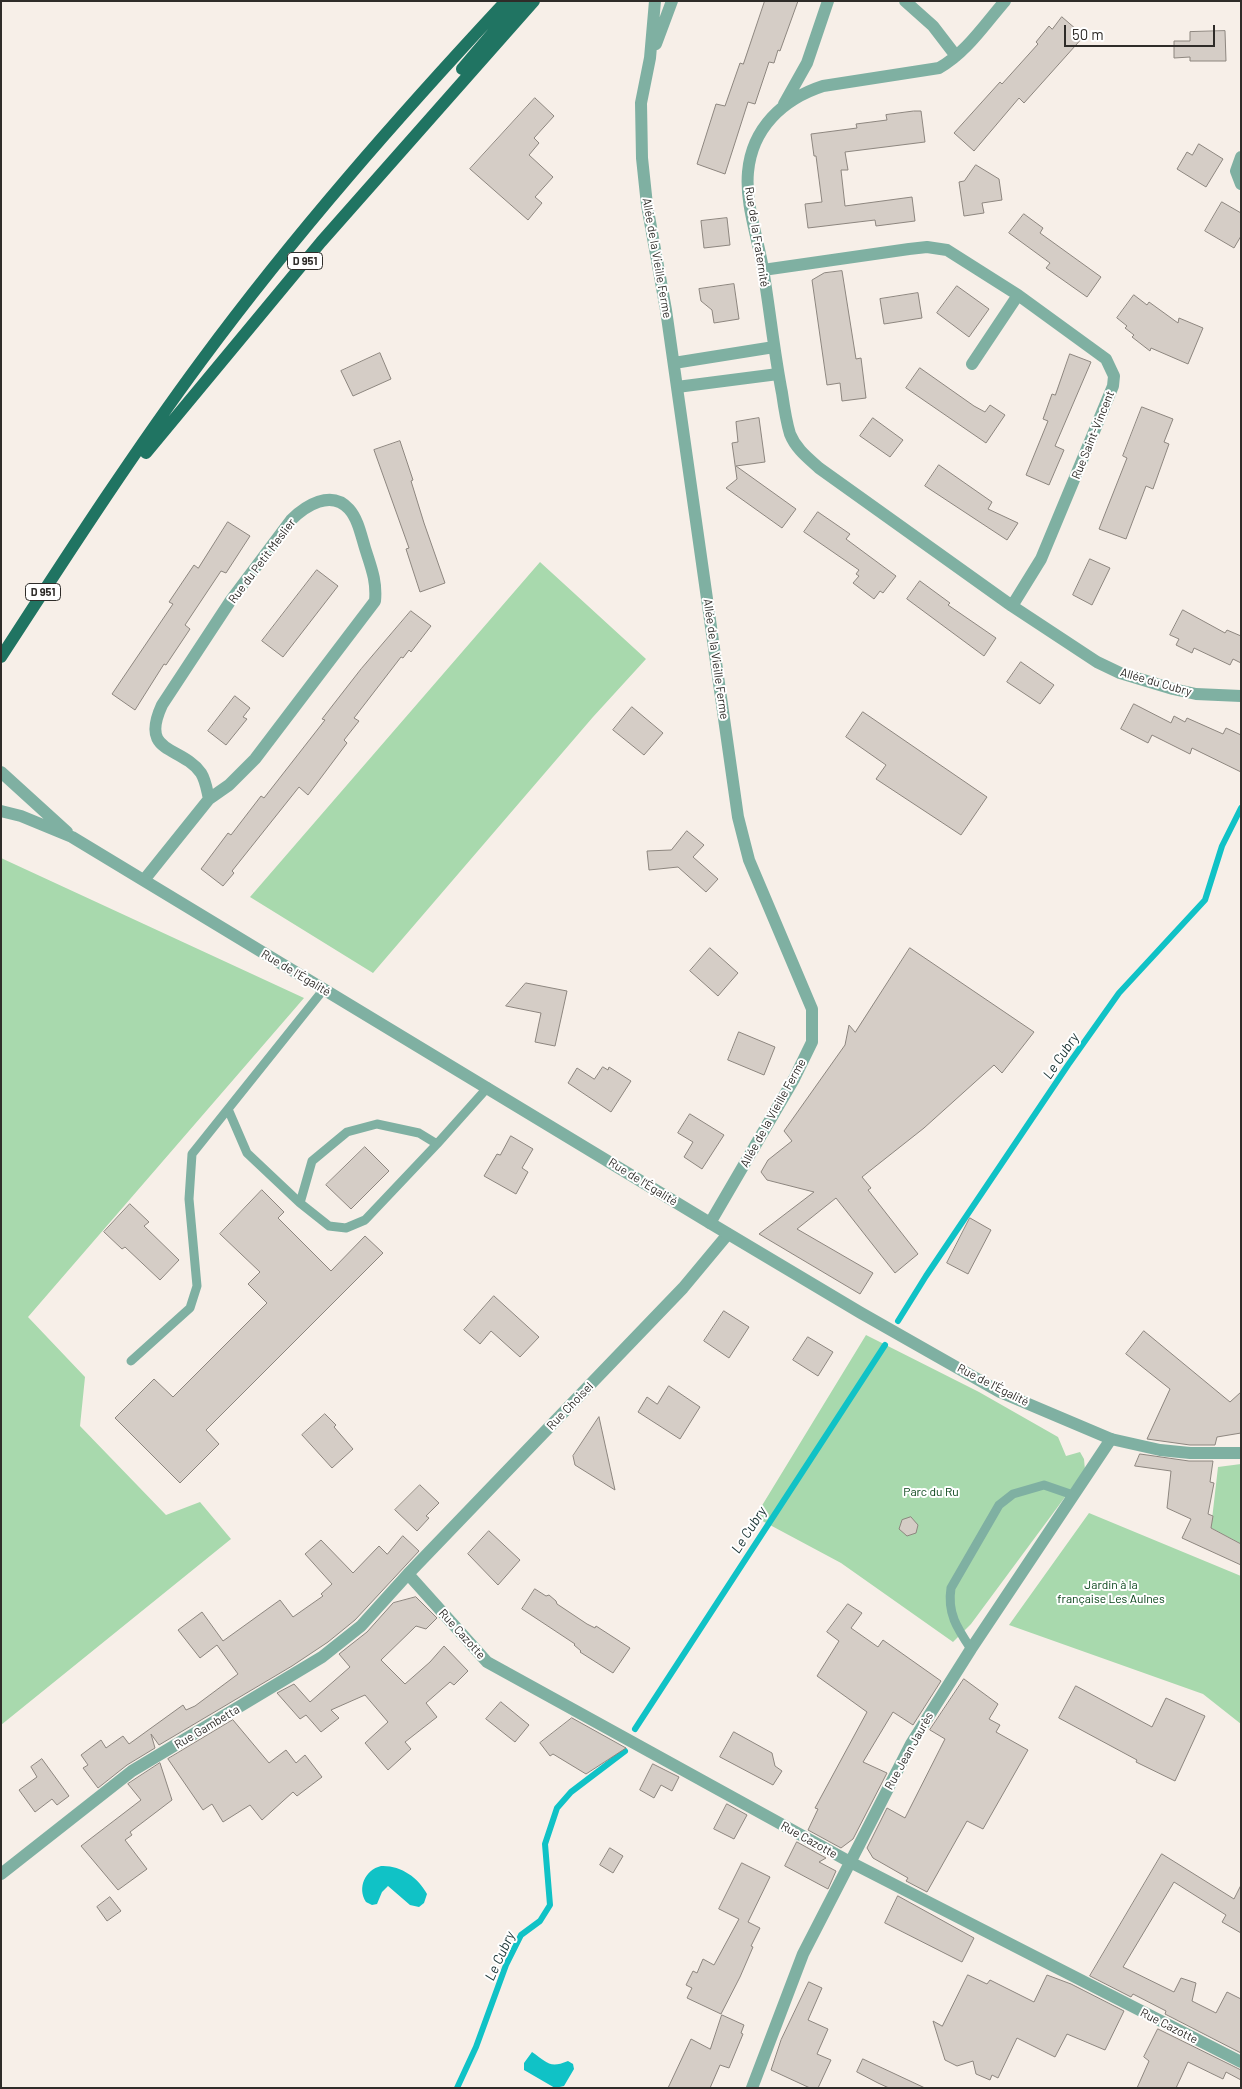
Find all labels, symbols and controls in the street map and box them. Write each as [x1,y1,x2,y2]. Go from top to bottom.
scale bar [1067,15,1218,47]
text: 50 m [1072,25,1104,43]
street label: Rue de la Fraternité [742,186,772,288]
street label: Allée de la Vieille Ferme [639,197,675,319]
road number: D 951 [288,252,322,270]
street label: Rue Saint-Vincent [1069,389,1117,481]
street label: Rue du Petit Meslier [225,516,299,606]
road number: D 951 [26,584,60,600]
street label: Allée de la Vieille Ferme [700,598,732,720]
street label: Allée du Cubry [1119,665,1193,699]
street label: Rue de l'Égalité [259,947,333,999]
water label: Le Cubry [1039,1030,1083,1082]
street label: Allée de la Vieille Ferme [737,1056,809,1170]
street label: Rue de l'Égalité [606,1155,680,1209]
street label: Rue de l'Égalité [955,1361,1031,1409]
street label: Rue Choisel [544,1379,596,1433]
park label: Parc du Ru [903,1485,959,1499]
water label: Le Cubry [728,1504,770,1556]
park label: Jardin à la française Les Aulnes [1057,1578,1165,1606]
street label: Rue Cazotte [436,1606,488,1662]
street label: Rue Gambetta [172,1702,242,1752]
street label: Rue Jean Jaurès [882,1710,936,1792]
street label: Rue Cazotte [778,1819,840,1861]
water label: Le Cubry [481,1929,519,1983]
street label: Rue Cazotte [1138,2005,1200,2047]

